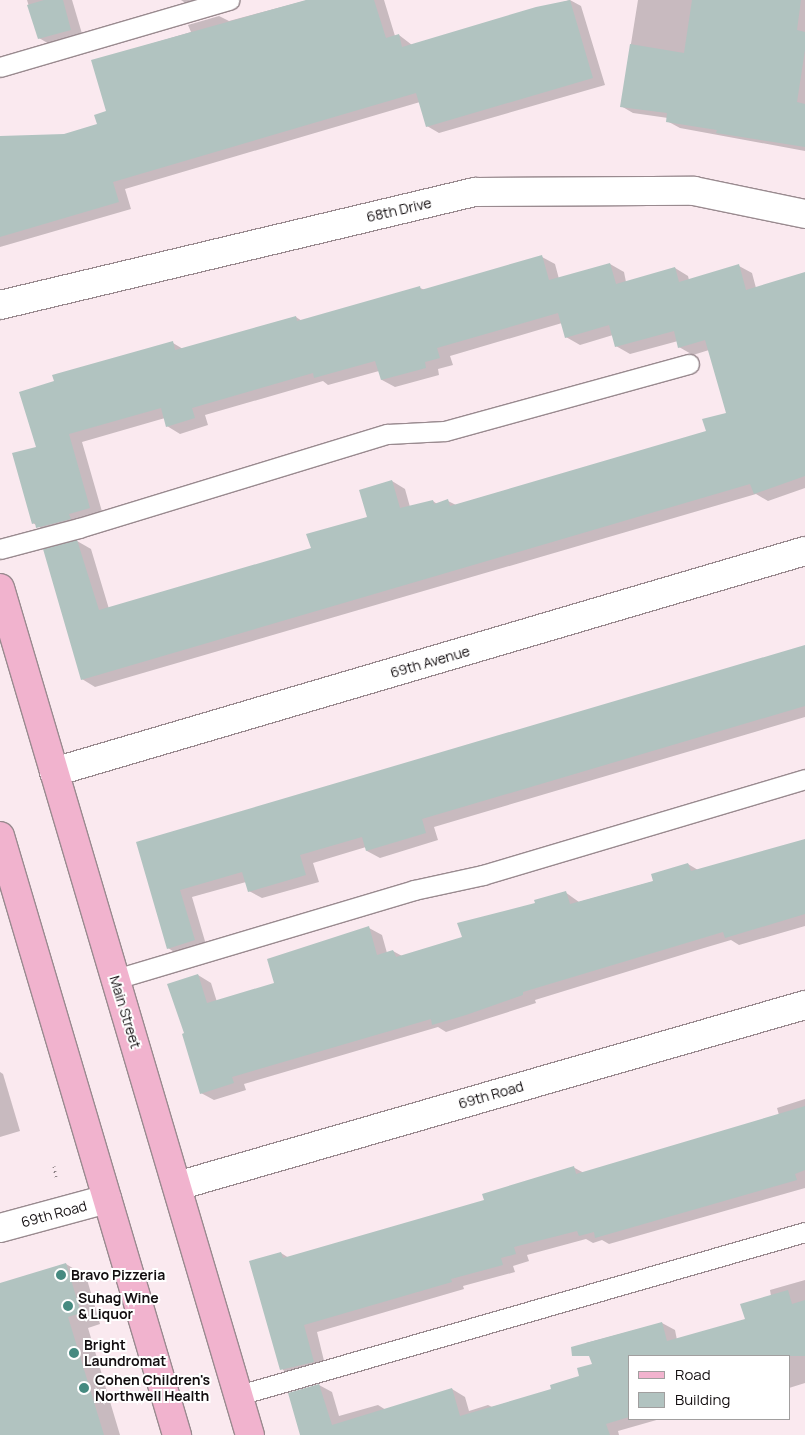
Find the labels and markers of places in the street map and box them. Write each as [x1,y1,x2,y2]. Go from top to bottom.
place label: Bravo Pizzeria [71,1267,165,1283]
marker: Bravo Pizzeria [55,1269,67,1281]
place label: Suhag Wine & Liquor [78,1290,159,1322]
marker: Suhag Wine & Liquor [62,1300,74,1312]
place label: Bright Laundromat [84,1337,166,1370]
marker: Bright Laundromat [68,1347,80,1359]
place label: Cohen Children's Northwell Health [95,1372,210,1404]
marker: Cohen Children's Northwell Health [77,1381,91,1395]

